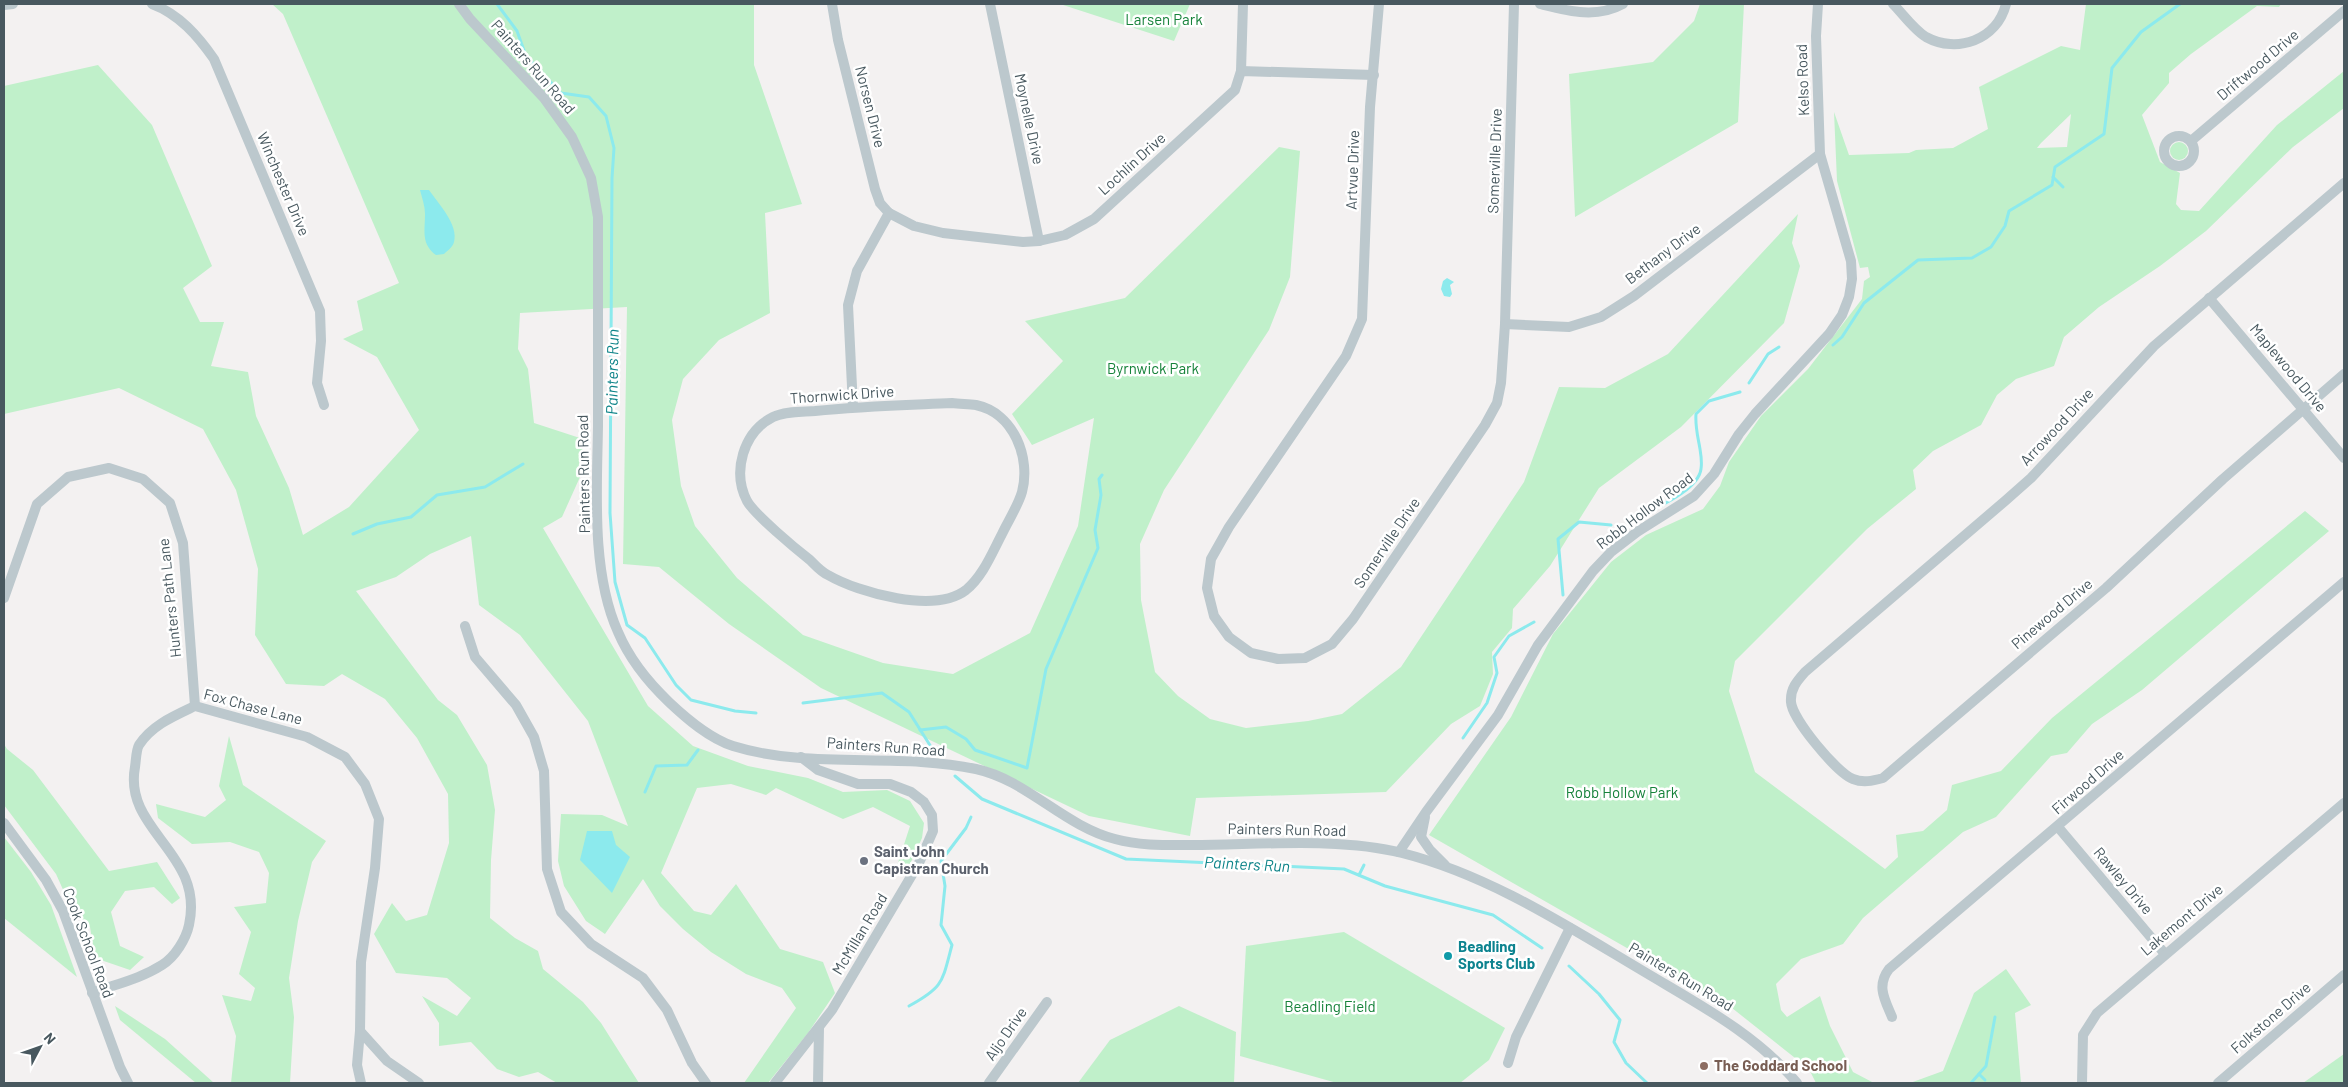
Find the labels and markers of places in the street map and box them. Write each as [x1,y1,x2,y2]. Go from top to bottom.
place label: Saint John Capistran Church [874,842,989,877]
marker: Saint John Capistran Church [858,855,870,867]
place label: Beadling Sports Club [1458,937,1535,972]
marker: Beadling Sports Club [1442,950,1454,962]
place label: The Goddard School [1714,1056,1847,1074]
marker: The Goddard School [1698,1060,1710,1072]

